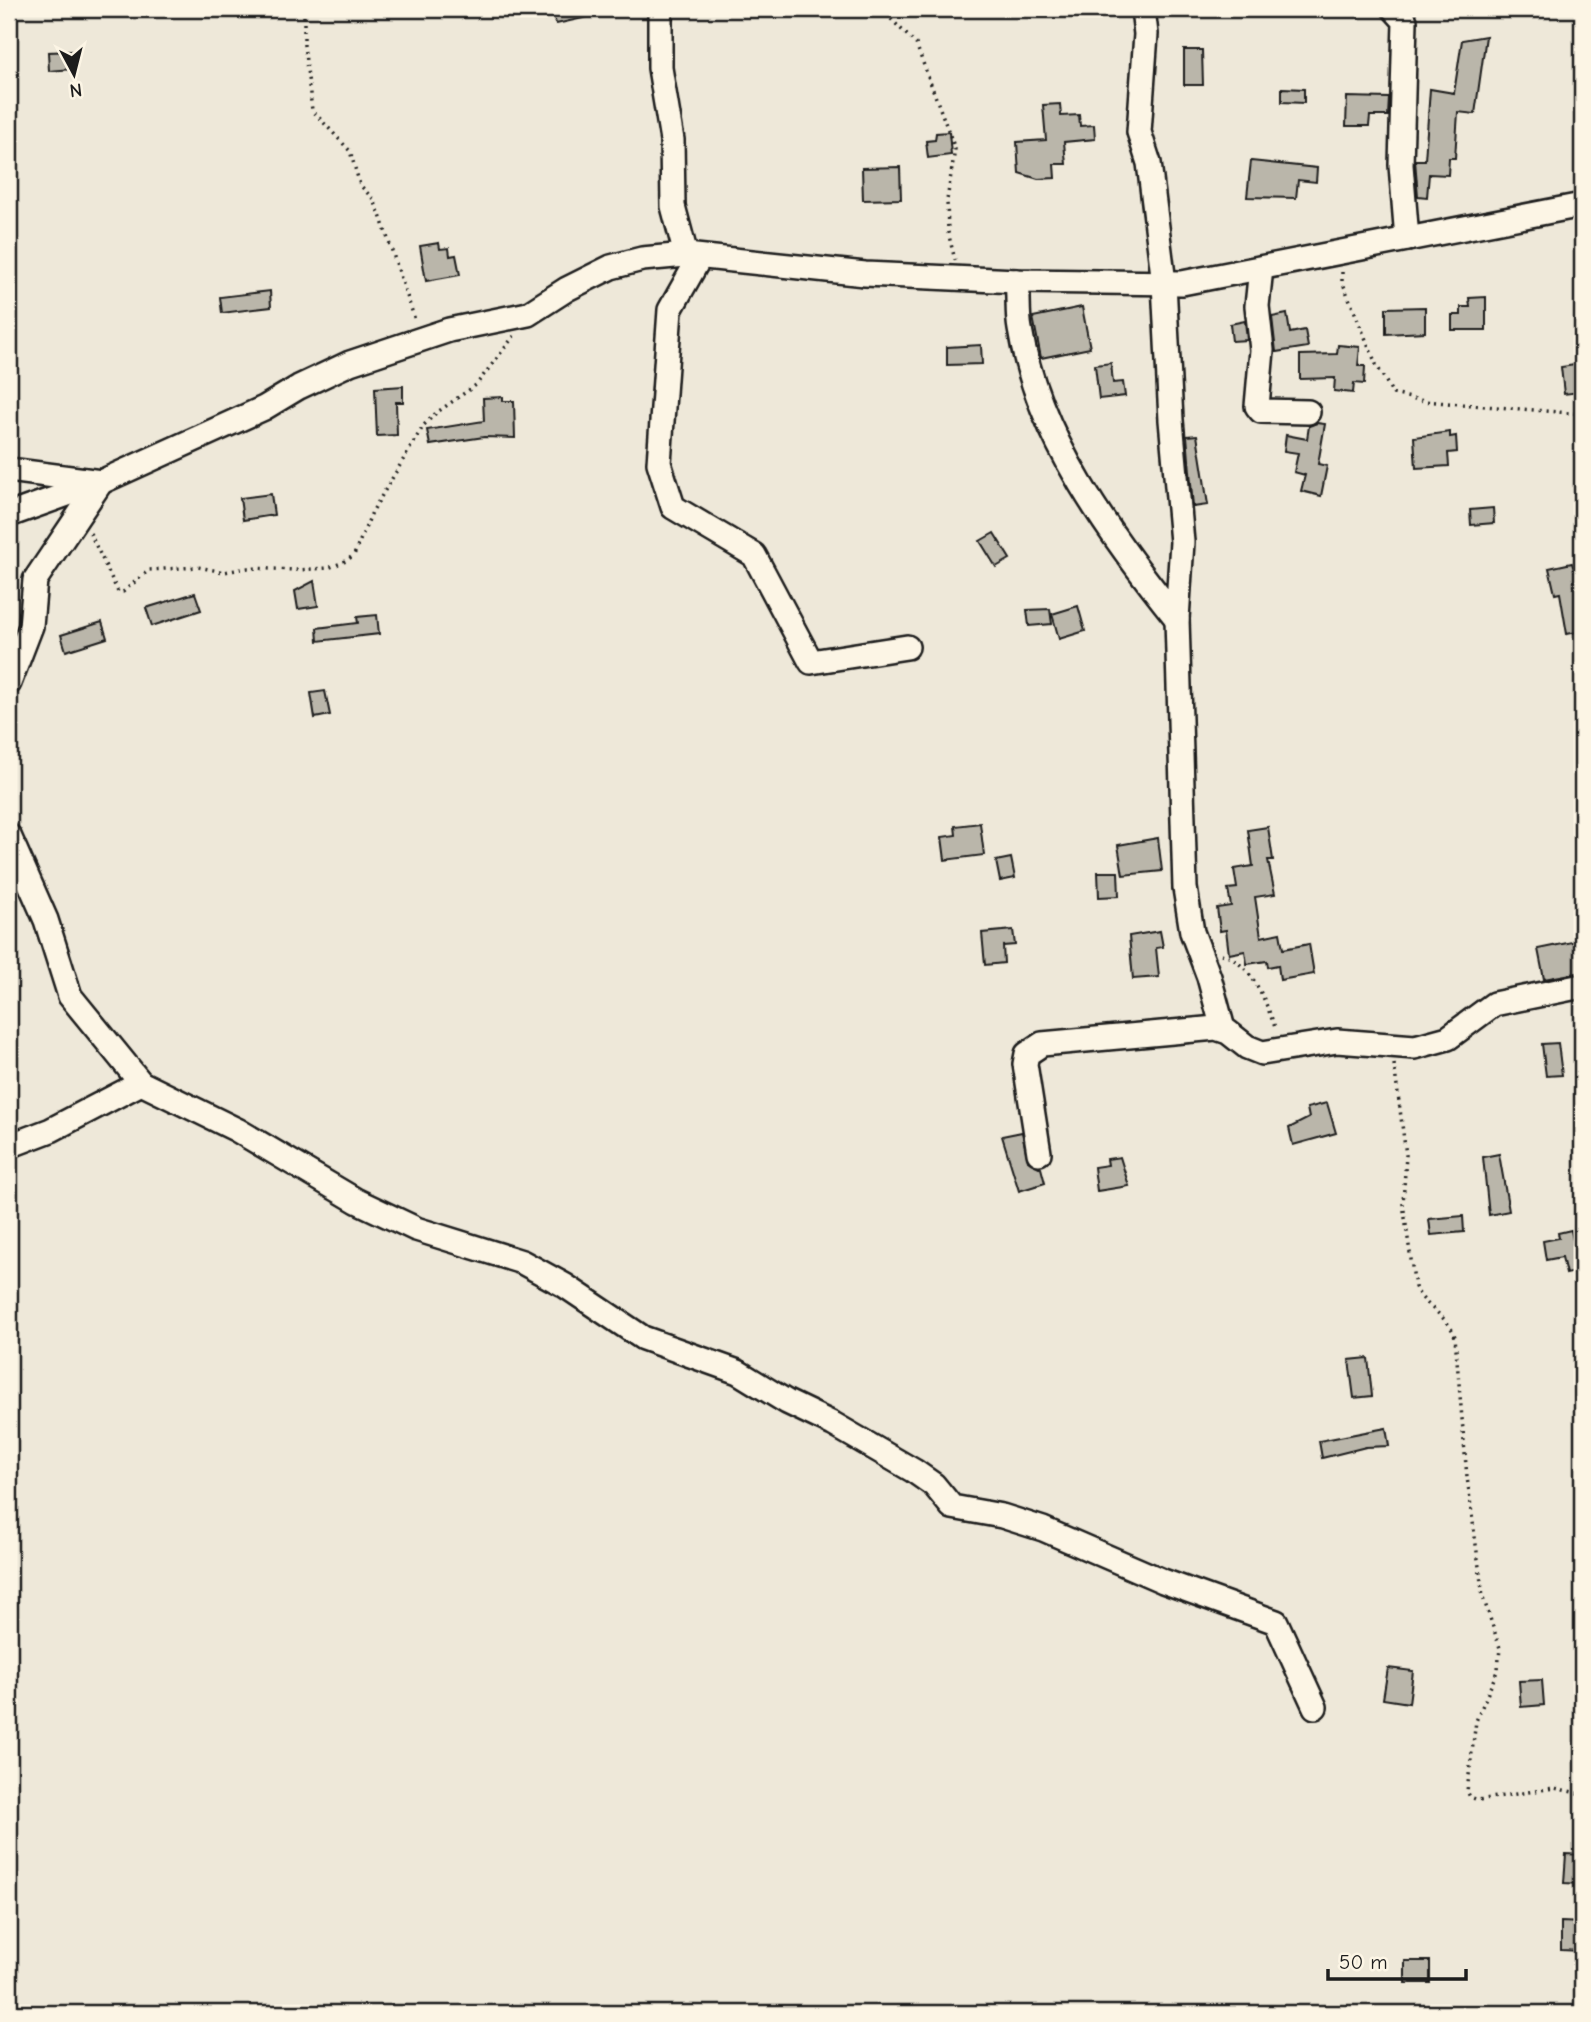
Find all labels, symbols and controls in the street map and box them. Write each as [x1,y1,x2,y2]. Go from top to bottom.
north arrow [38,38,108,108]
text: N [68,78,83,102]
scale bar [1328,1938,1467,1982]
text: 50 m [1339,1950,1388,1974]

